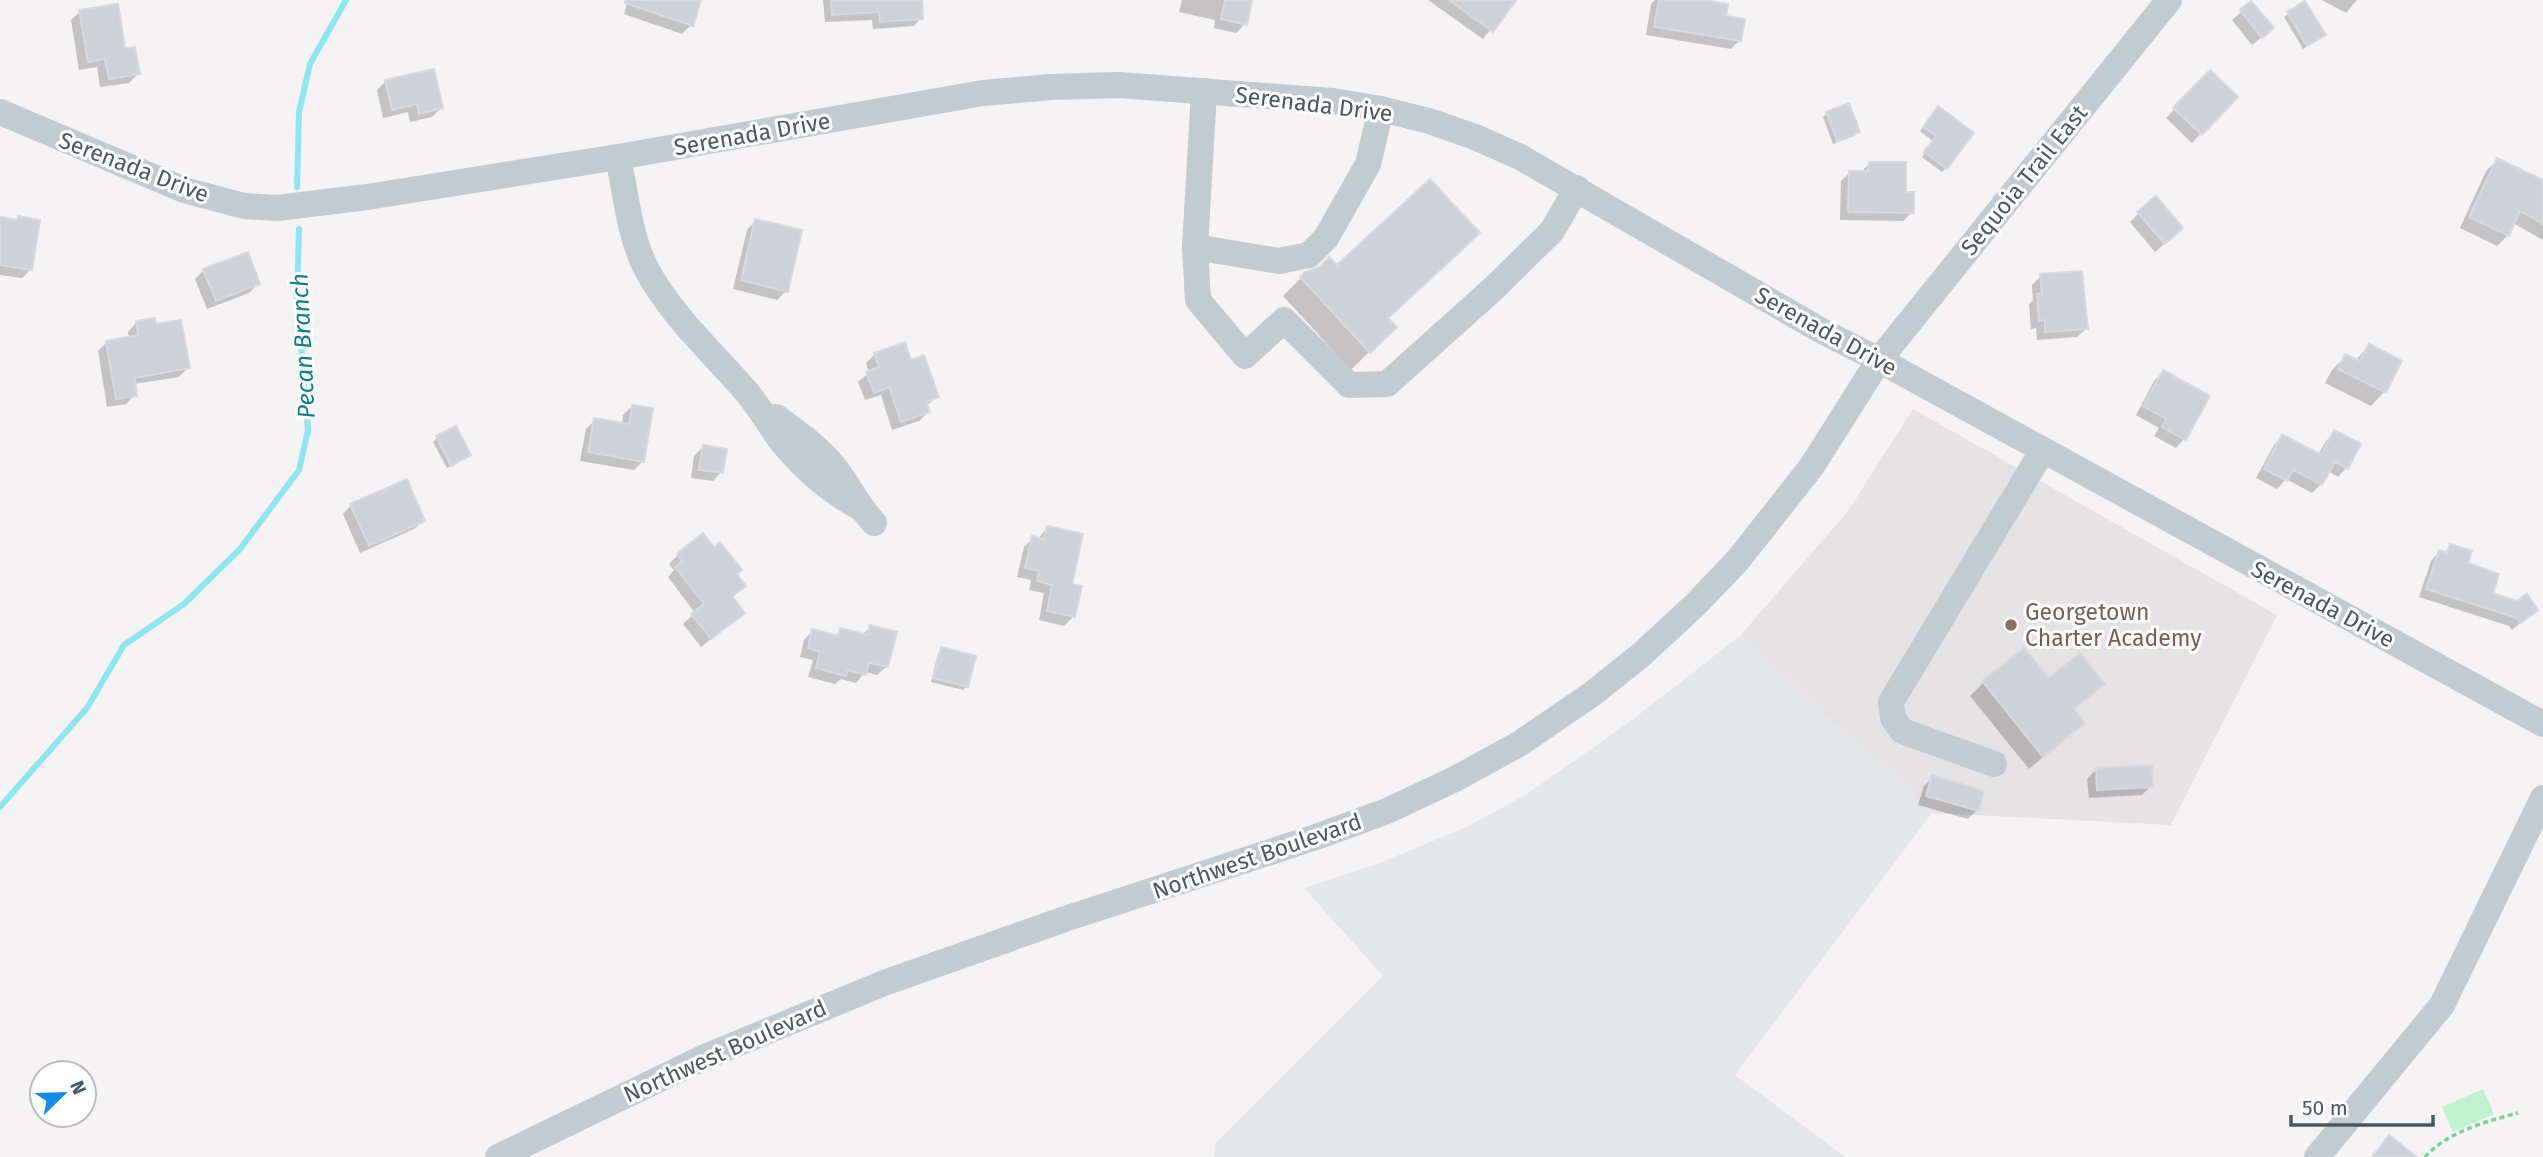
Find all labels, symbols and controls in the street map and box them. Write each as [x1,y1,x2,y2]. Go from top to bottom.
street label: Serenada Drive [1234,80,1394,128]
street label: Sequoia Trail East [1955,99,2094,261]
street label: Serenada Drive [672,106,832,162]
street label: Serenada Drive [55,126,213,208]
water label: Pecan Branch [285,272,321,420]
street label: Serenada Drive [1750,280,1902,382]
street label: Serenada Drive [2247,555,2399,653]
place label: Georgetown Charter Academy [2025,598,2202,652]
marker: Georgetown Charter Academy [2003,617,2019,633]
street label: Northwest Boulevard [1149,807,1365,905]
street label: Northwest Boulevard [619,994,831,1108]
north arrow [28,1059,98,1129]
text: N [65,1077,91,1098]
scale bar [2291,1084,2433,1128]
text: 50 m [2302,1095,2348,1121]

